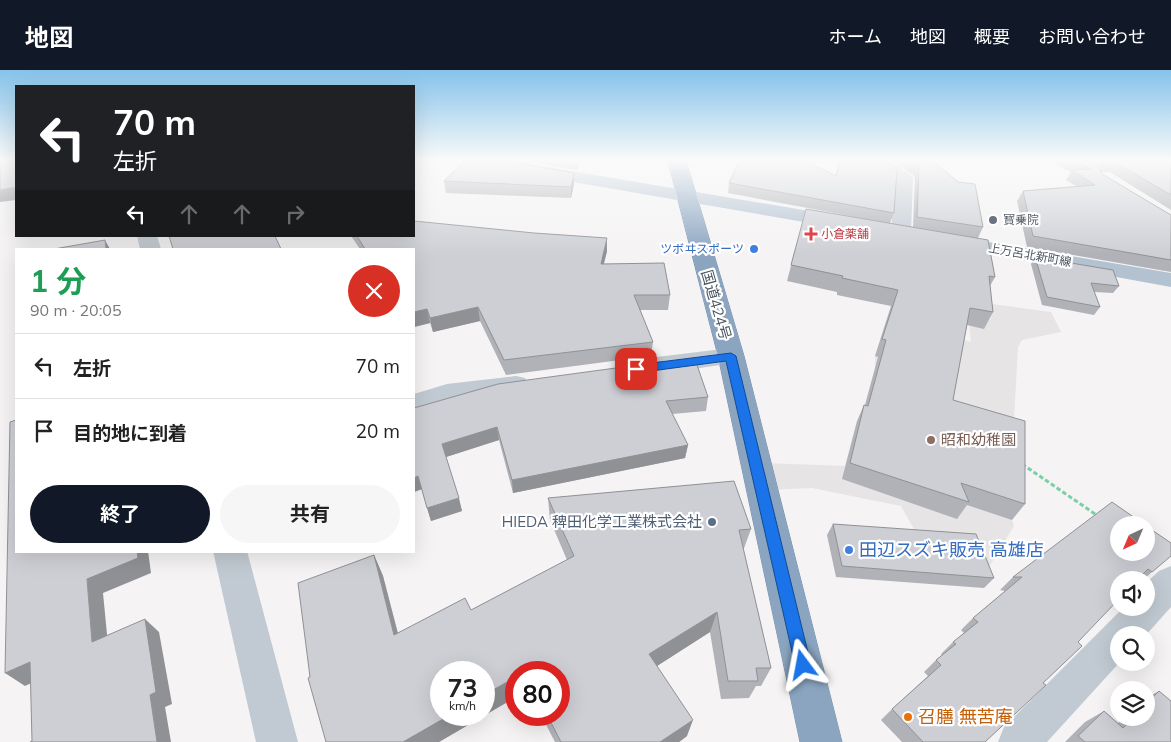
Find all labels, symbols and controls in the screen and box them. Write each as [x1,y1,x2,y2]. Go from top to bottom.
text: 地図 [25,22,73,52]
text: ホーム [829,25,882,48]
text: 地図 [910,25,946,48]
text: 概要 [974,25,1010,48]
text: お問い合わせ [1038,25,1146,48]
text: 70 m [113,100,196,144]
icon: left [30,105,95,170]
text: 左折 [113,147,157,175]
icon: left [122,200,150,228]
icon: ahead [175,200,203,228]
icon: ahead [228,200,256,228]
icon: right [281,200,309,228]
place label: 寳乗院 [1003,212,1039,227]
marker: 寳乗院 [987,214,999,226]
place label: 小倉薬舗 [821,226,869,241]
marker: 小倉薬舗 [805,228,817,240]
street label: 上万呂北新町線 [987,240,1073,269]
place label: ツボヰスポーツ [660,241,744,256]
marker: ツボヰスポーツ [748,243,760,255]
text: 1 分 [30,262,86,300]
button: close [348,265,400,317]
street label: 国道424号 [697,268,736,342]
text: 90 m · 20:05 [30,300,122,320]
pin [615,348,657,390]
icon: left [30,352,58,380]
text: 70 m [356,354,400,378]
icon: arrive [622,355,650,383]
text: 左折 [73,356,111,380]
icon: arrive [30,417,58,445]
text: 20 m [356,419,400,443]
text: 目的地に到着 [73,421,187,445]
place label: 昭和幼稚園 [941,430,1016,449]
marker: 昭和幼稚園 [925,434,937,446]
button: 終了 [30,485,210,543]
button: 共有 [220,485,400,543]
place label: HIEDA 稗田化学工業株式会社 [502,512,702,531]
marker: HIEDA 稗田化学工業株式会社 [706,516,718,528]
north arrow [1110,516,1155,561]
map controls [1110,516,1155,726]
place label: 田辺スズキ販売 高雄店 [859,538,1044,561]
marker: 田辺スズキ販売 高雄店 [843,544,855,556]
button: sound [1110,571,1155,616]
button: search [1110,626,1155,671]
position arrow [776,638,828,690]
speed limit sign: 80 [505,661,570,726]
text: 73 [447,672,478,703]
button: layers [1110,681,1155,726]
text: km/h [449,698,476,713]
place label: 召膳 無苦庵 [918,705,1013,728]
marker: 召膳 無苦庵 [902,711,914,723]

